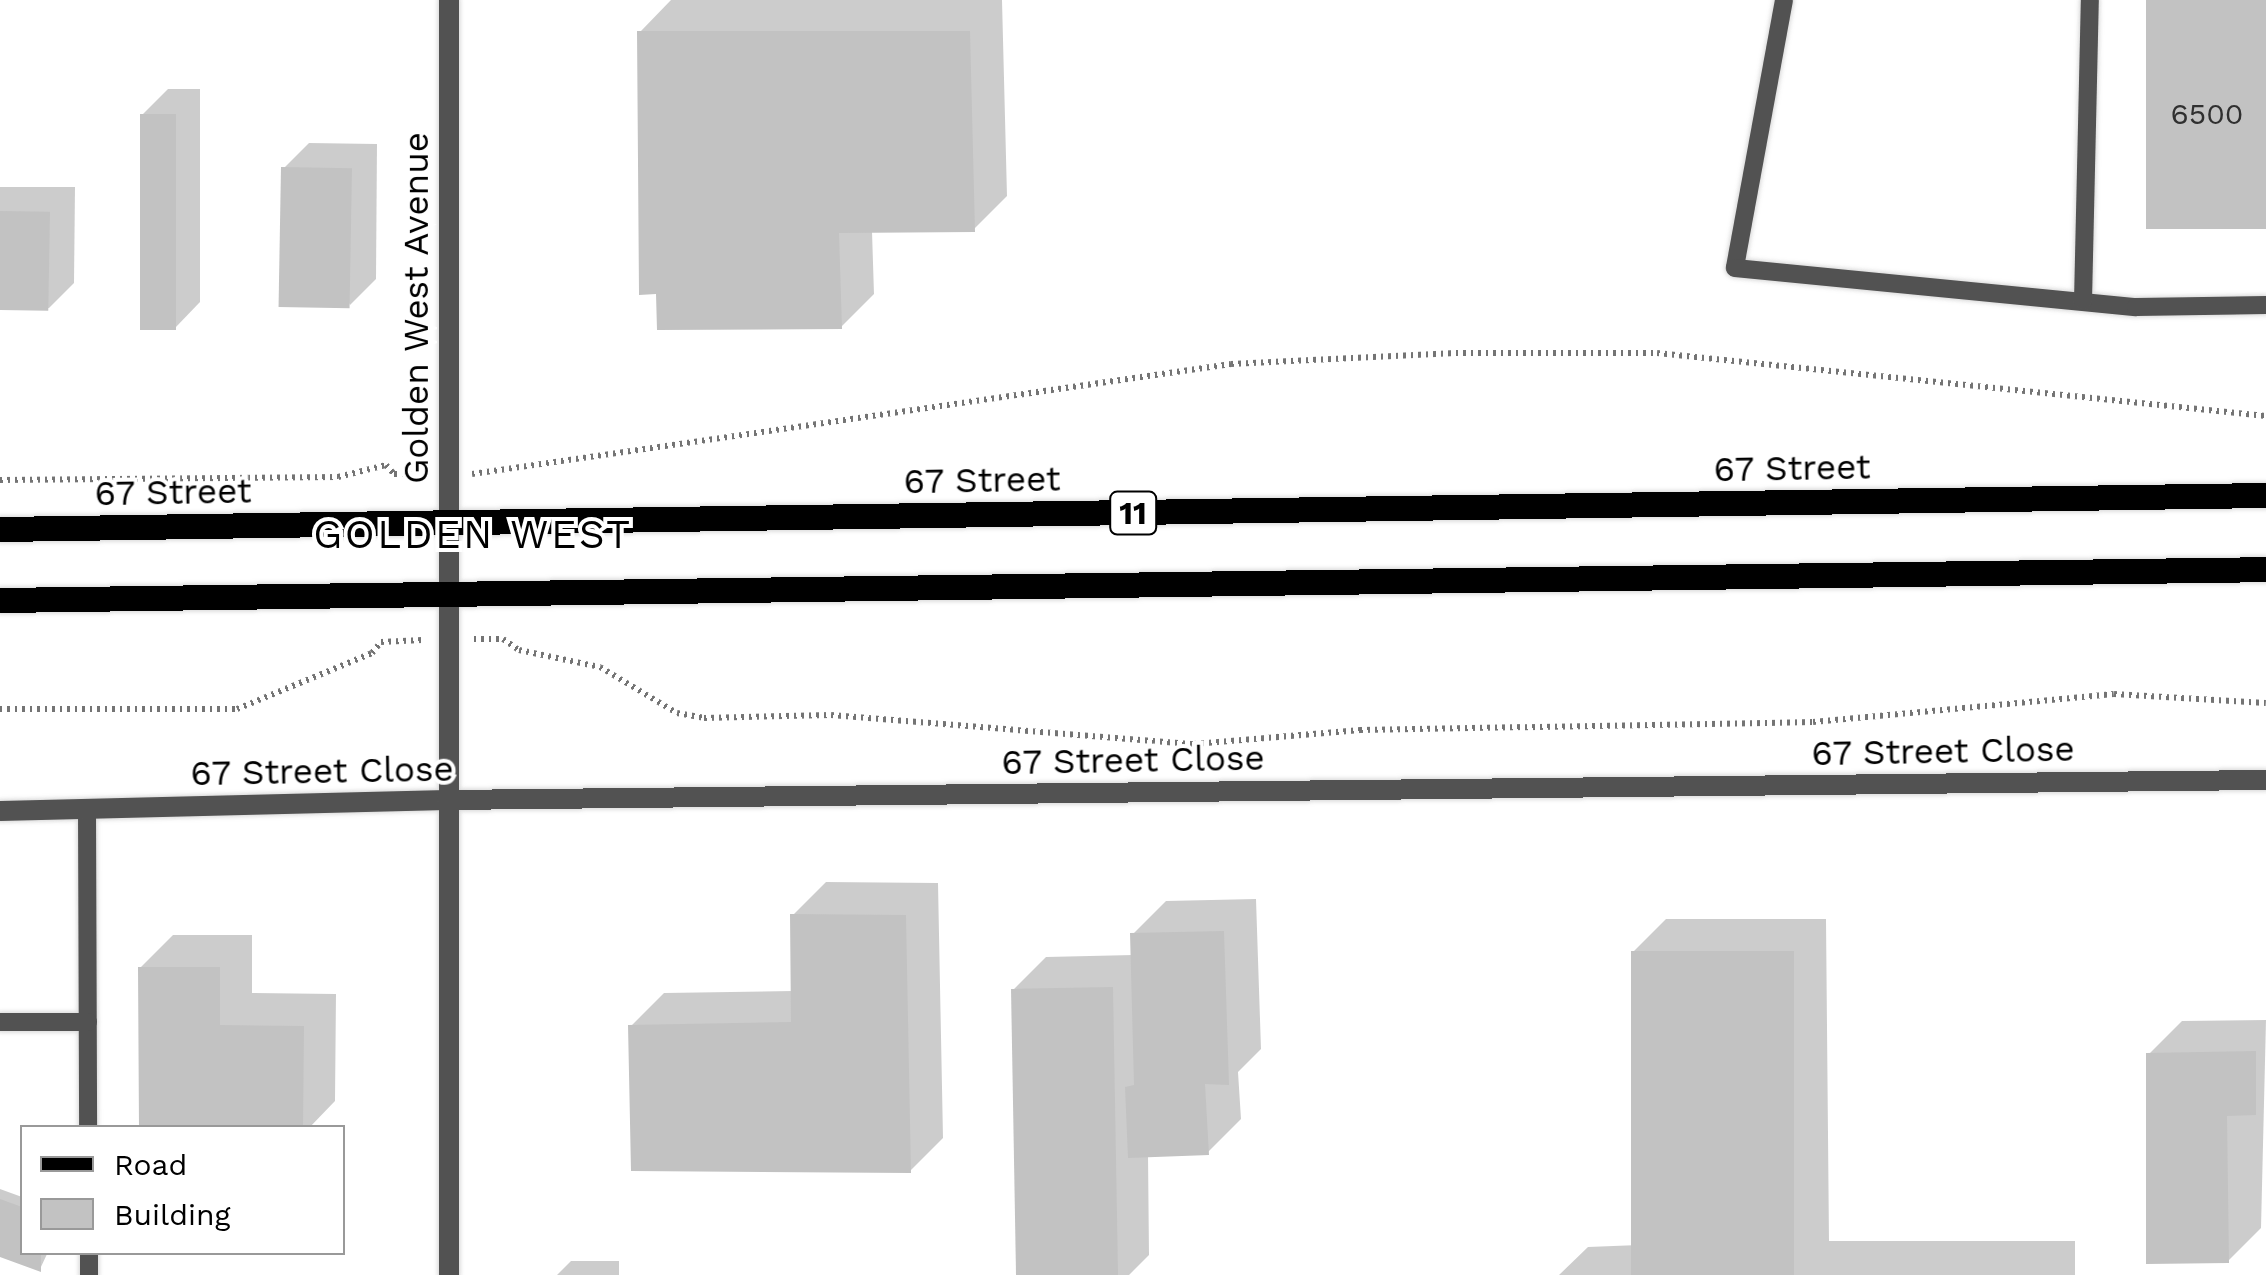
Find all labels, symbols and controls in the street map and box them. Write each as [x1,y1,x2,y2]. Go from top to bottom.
house number: 6500 [2170,96,2244,132]
street label: Golden West Avenue [395,131,437,485]
street label: 67 Street [1713,446,1871,490]
street label: 67 Street [903,458,1061,502]
street label: 67 Street [94,470,252,514]
road number: 11 [1108,486,1158,540]
district label: GOLDEN WEST [313,511,633,559]
street label: 67 Street Close [1811,728,2075,774]
street label: 67 Street Close [1001,737,1265,783]
street label: 67 Street Close [190,748,454,794]
legend [20,1125,345,1255]
text: Road [114,1147,187,1182]
text: Building [114,1197,231,1232]

